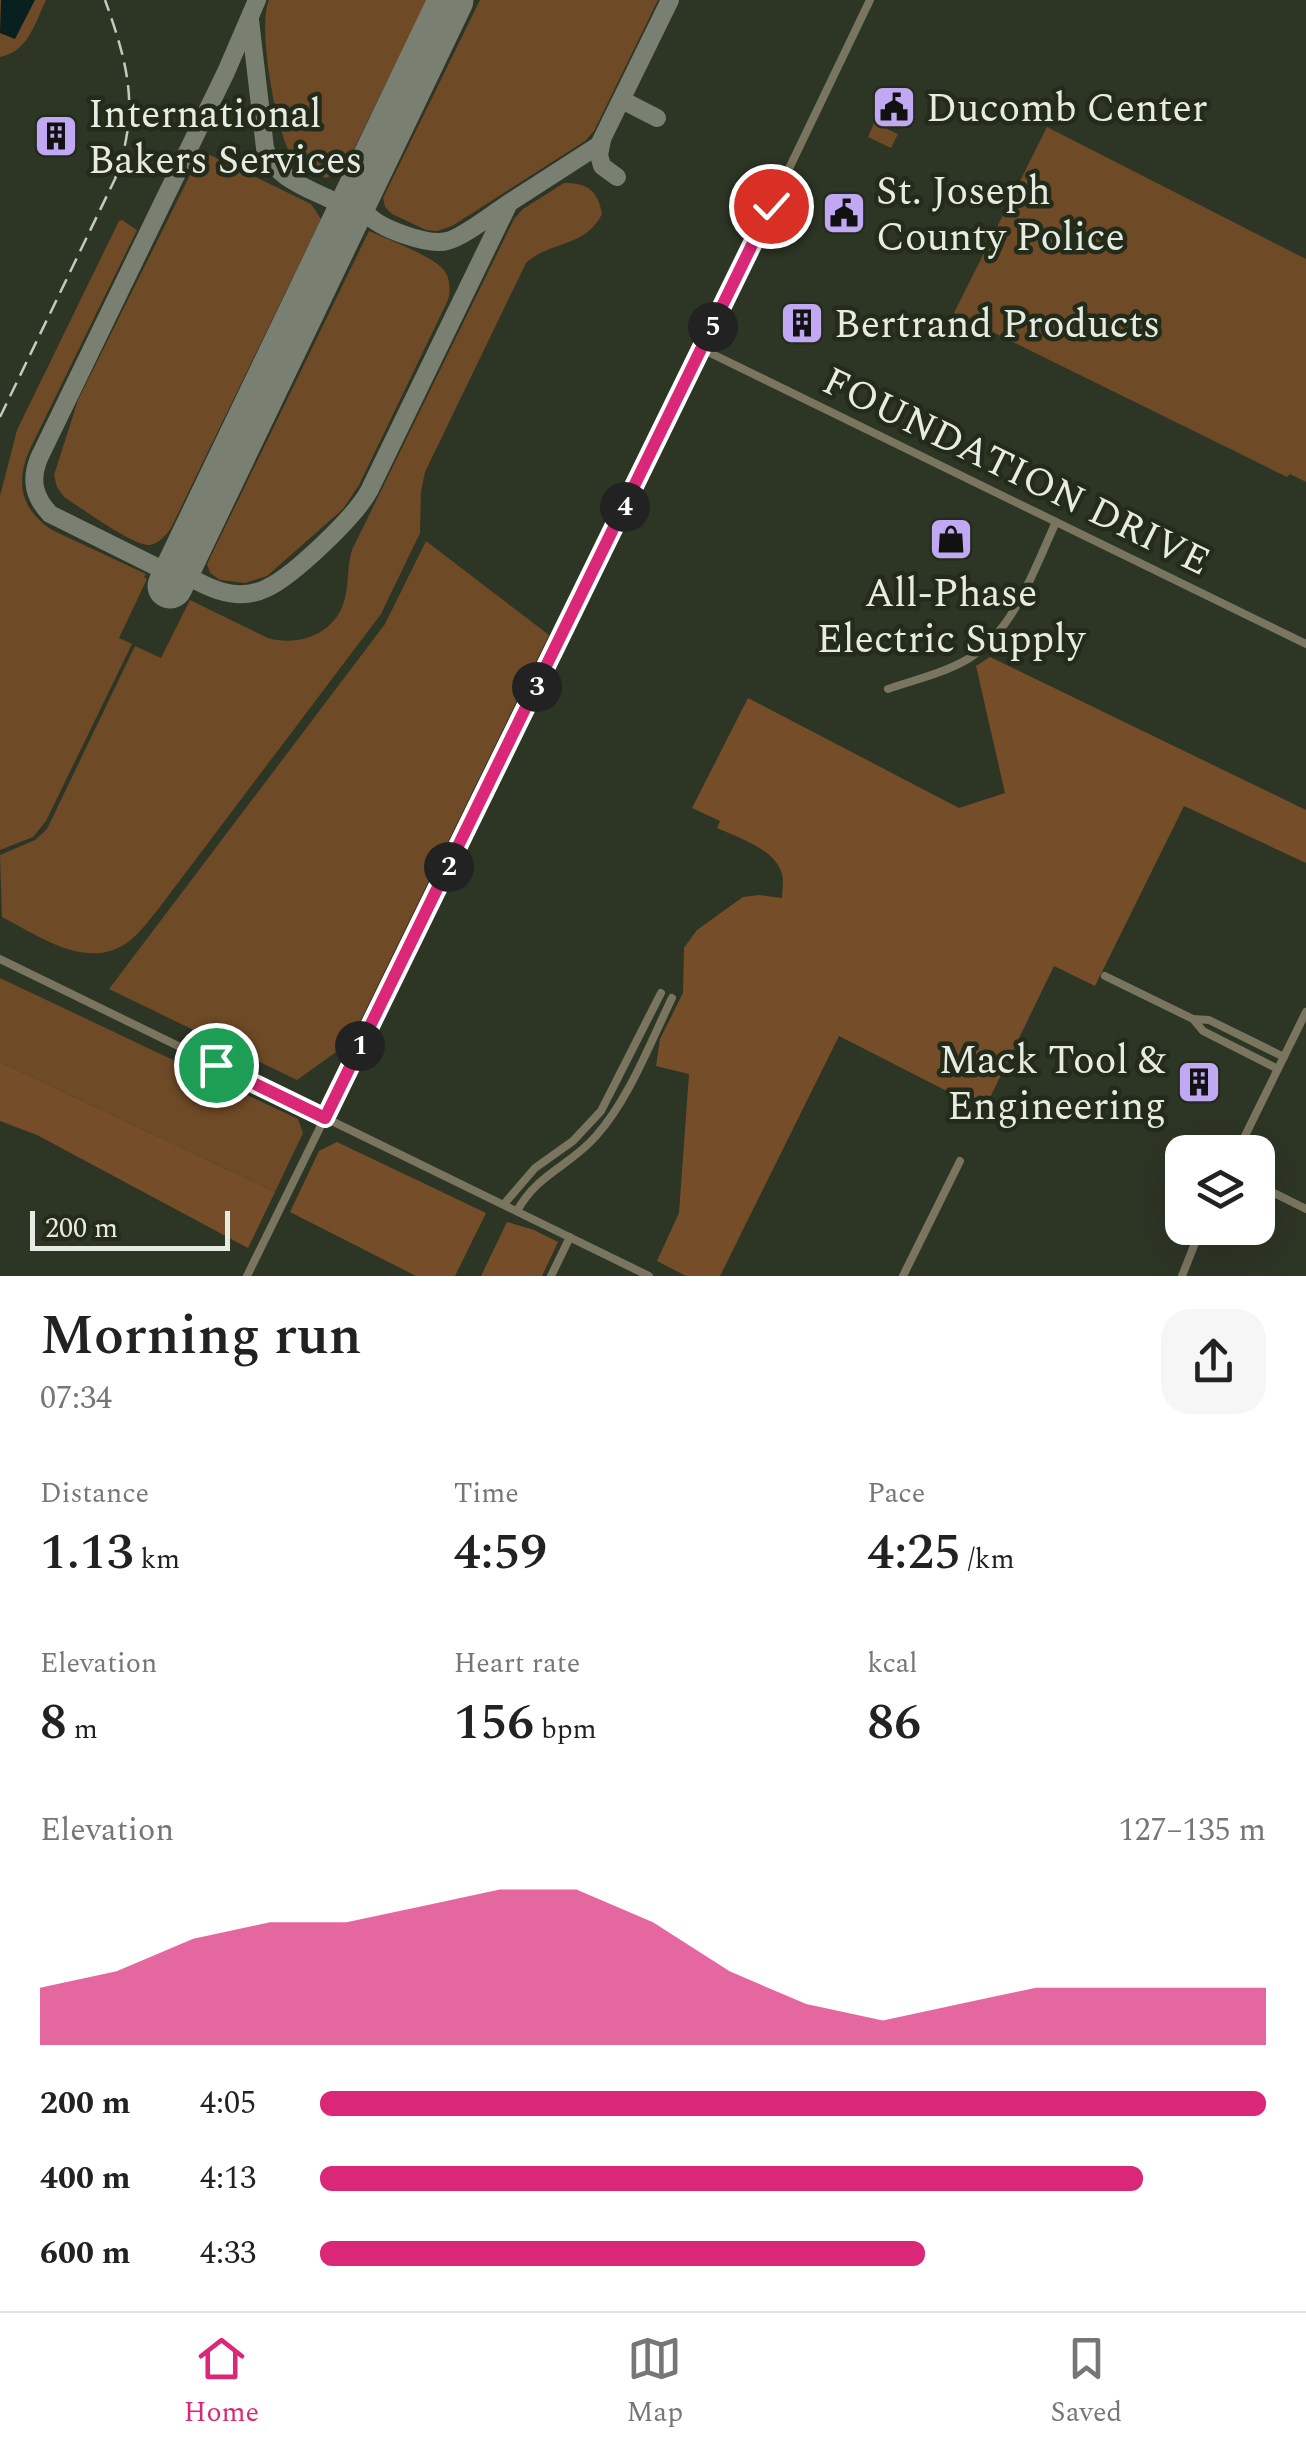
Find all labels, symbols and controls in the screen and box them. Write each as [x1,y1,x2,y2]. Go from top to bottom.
place label: Ducomb Center [926,79,1208,140]
public building icon: Ducomb Center [871,84,917,130]
place label: International Bakers Services [88,85,363,192]
building icon: International Bakers Services [33,113,79,159]
place label: St. Joseph County Police [876,162,1125,269]
pin [729,164,814,249]
icon: check [744,179,799,234]
public building icon: St. Joseph County Police [821,190,867,236]
place label: Bertrand Products [834,295,1160,356]
building icon: Bertrand Products [779,300,825,346]
pin: 5 [688,302,738,352]
text: 5 [705,305,721,348]
street label: FOUNDATION DRIVE [812,352,1220,593]
pin: 4 [600,482,650,532]
text: 4 [617,485,633,528]
shop icon: All-Phase Electric Supply [928,516,974,562]
place label: All-Phase Electric Supply [817,564,1087,671]
pin: 3 [512,662,562,712]
text: 3 [529,665,545,708]
pin: 2 [424,842,474,892]
text: 2 [441,845,457,888]
pin: 1 [335,1021,385,1071]
pin [174,1023,259,1108]
text: 1 [352,1024,368,1067]
place label: Mack Tool & Engineering [939,1031,1166,1138]
icon: arrive [189,1038,244,1093]
building icon: Mack Tool & Engineering [1176,1059,1222,1105]
map controls [1165,1135,1275,1245]
button: layers [1165,1135,1275,1245]
scale bar [30,1206,230,1250]
text: 200 m [45,1207,118,1250]
text: Morning run [40,1295,362,1378]
button: share [1161,1309,1266,1414]
text: 07:34 [40,1374,112,1423]
text: Distance [40,1472,149,1515]
text: Time [454,1472,519,1515]
text: Pace [867,1472,925,1515]
text: 1.13 [40,1515,133,1591]
text: 4:59 [454,1515,547,1591]
text: 4:25 [867,1515,961,1591]
text: km [133,1538,180,1581]
text: /km [961,1538,1015,1581]
text: Elevation [40,1642,157,1685]
text: Heart rate [454,1642,580,1685]
text: kcal [867,1642,918,1685]
text: 8 [40,1685,67,1761]
text: 156 [454,1685,534,1761]
text: 86 [867,1685,921,1761]
text: m [67,1708,98,1751]
text: bpm [534,1708,597,1751]
text: Elevation [40,1806,174,1855]
text: 127–135 m [1118,1806,1266,1855]
text: 200 m [40,2079,131,2128]
text: 4:05 [200,2079,256,2128]
text: 400 m [40,2154,131,2203]
text: 4:13 [200,2154,256,2203]
text: 600 m [40,2229,131,2278]
text: 4:33 [200,2229,256,2278]
tab: Home [184,2331,259,2434]
tab: Map [627,2331,683,2434]
tab: Saved [1050,2331,1122,2434]

